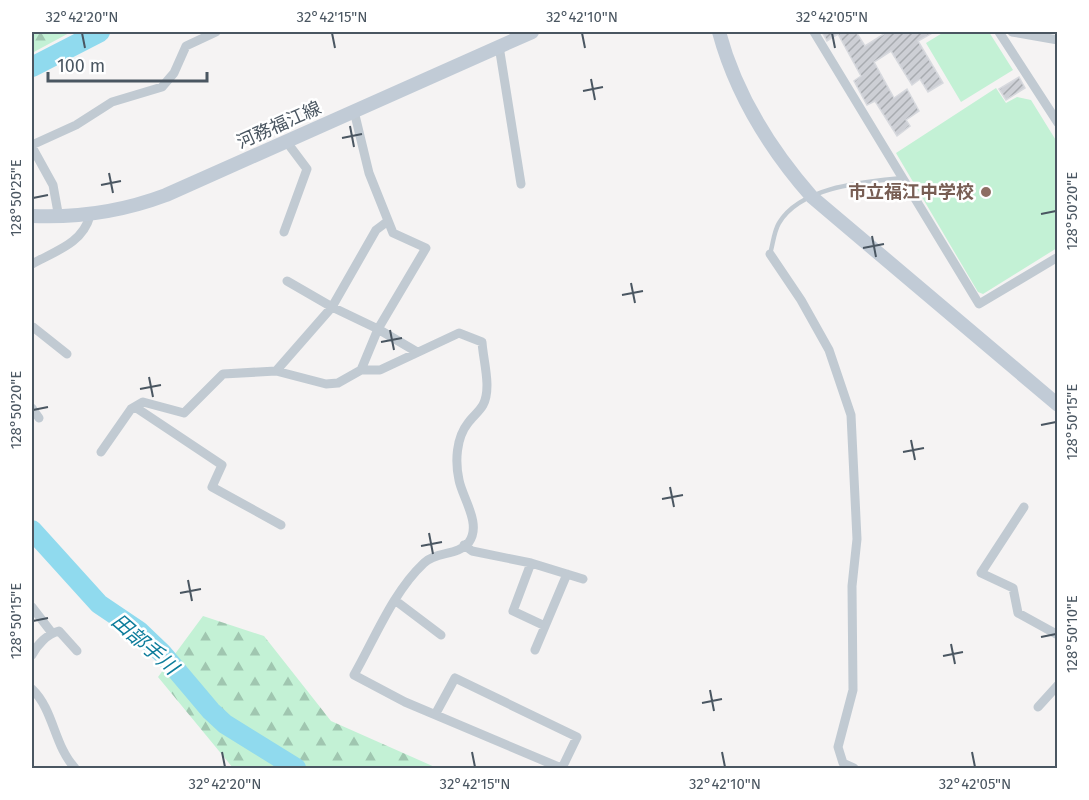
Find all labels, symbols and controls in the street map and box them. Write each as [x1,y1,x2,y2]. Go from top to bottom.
text: 32°42'20"N [46,8,118,26]
text: 32°42'15"N [297,8,367,26]
text: 32°42'10"N [546,8,618,26]
text: 32°42'05"N [796,8,868,26]
scale bar [48,45,207,83]
text: 100 m [57,55,105,77]
street label: 河務福江線 [233,97,325,153]
text: 128°50'25"E [7,159,25,237]
text: 128°50'20"E [1063,172,1081,250]
place label: 市立福江中学校 [848,181,974,203]
marker: 市立福江中学校 [979,185,993,199]
text: 128°50'20"E [7,371,25,449]
text: 128°50'15"E [1063,384,1081,460]
text: 128°50'15"E [7,583,25,659]
text: 128°50'10"E [1063,595,1081,673]
water label: 田部手川 [107,609,185,681]
text: 32°42'20"N [189,775,261,793]
text: 32°42'15"N [440,775,510,793]
text: 32°42'10"N [689,775,761,793]
text: 32°42'05"N [939,775,1011,793]

